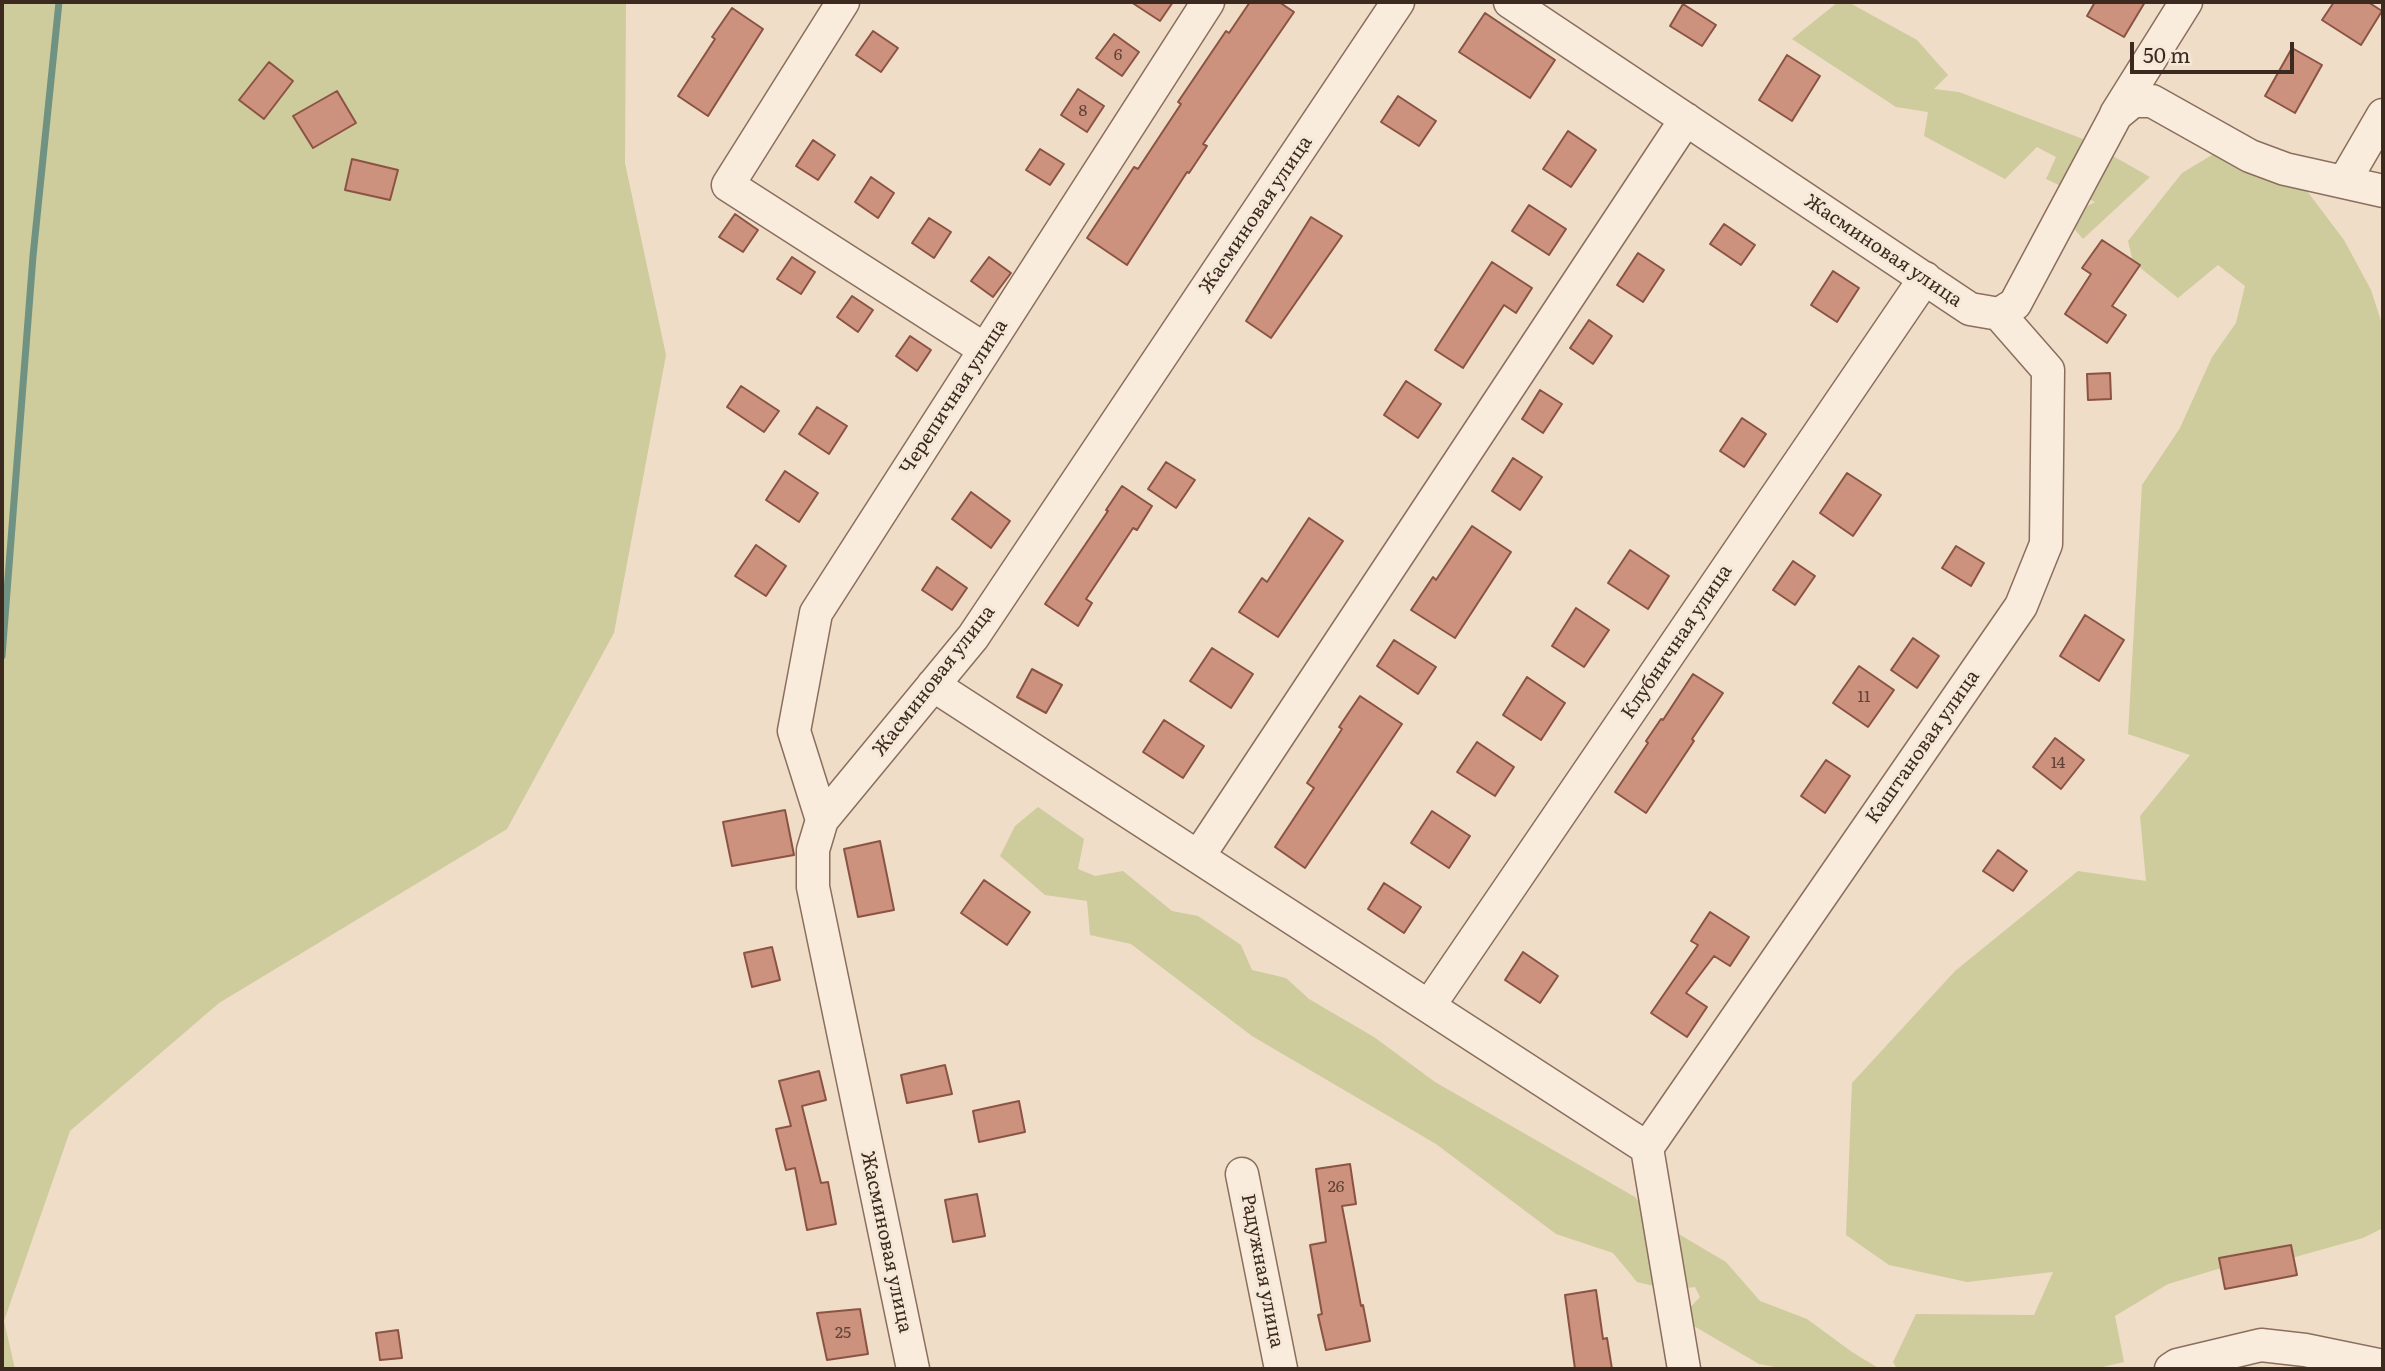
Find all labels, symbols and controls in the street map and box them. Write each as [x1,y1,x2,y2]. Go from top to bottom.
scale bar [2133,28,2298,72]
text: 50 m [2143,38,2190,69]
house number: 6 [1114,45,1122,65]
house number: 8 [1079,101,1087,121]
street label: Жасминовая улица [1195,132,1317,298]
street label: Жасминовая улица [1800,190,1966,312]
street label: Черепичная улица [895,315,1013,479]
street label: Клубничная улица [1617,561,1737,723]
street label: Жасминовая улица [868,601,1000,761]
street label: Каштановая улица [1861,666,1985,828]
house number: 11 [1857,687,1871,707]
house number: 14 [2051,753,2065,773]
street label: Жасминовая улица [856,1149,916,1335]
house number: 26 [1328,1177,1344,1197]
street label: Радужная улица [1236,1192,1288,1350]
house number: 25 [835,1323,851,1343]

